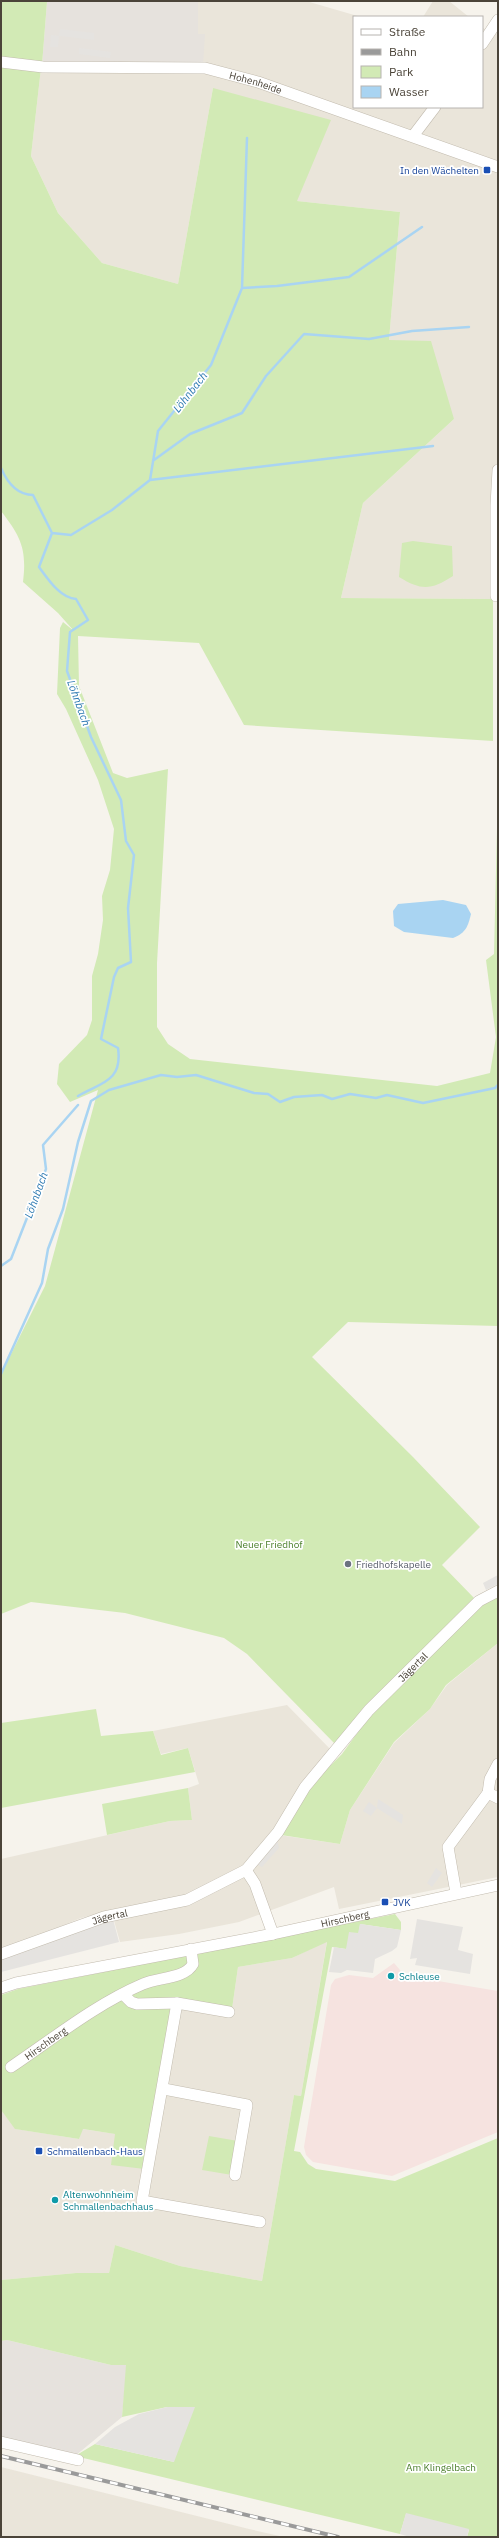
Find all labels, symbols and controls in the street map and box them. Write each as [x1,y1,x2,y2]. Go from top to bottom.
legend [353,16,483,108]
text: Straße [389,24,426,39]
text: Bahn [389,44,417,59]
text: Park [389,64,414,79]
street label: Hohenheide [228,68,284,97]
text: Wasser [389,84,429,99]
place label: In den Wächelten [400,164,479,177]
marker: In den Wächelten [482,165,492,175]
water label: Löhnbach [170,369,210,415]
water label: Löhnbach [64,678,94,728]
water label: Löhnbach [21,1170,51,1220]
park label: Neuer Friedhof [235,1538,303,1551]
place label: Friedhofskapelle [356,1558,431,1571]
marker: Friedhofskapelle [343,1559,353,1569]
street label: Jägertal [395,1649,430,1684]
place label: JVK [393,1896,411,1909]
marker: JVK [380,1897,390,1907]
street label: Jägertal [90,1906,129,1927]
street label: Hirschberg [320,1907,371,1930]
place label: Schleuse [399,1970,440,1983]
marker: Schleuse [386,1971,396,1981]
street label: Hirschberg [22,2023,70,2062]
place label: Schmallenbach-Haus [47,2145,143,2158]
marker: Schmallenbach-Haus [34,2146,44,2156]
place label: Altenwohnheim Schmallenbachhaus [63,2188,154,2213]
marker: Altenwohnheim Schmallenbachhaus [50,2195,60,2205]
park label: Am Klingelbach [406,2461,476,2474]

